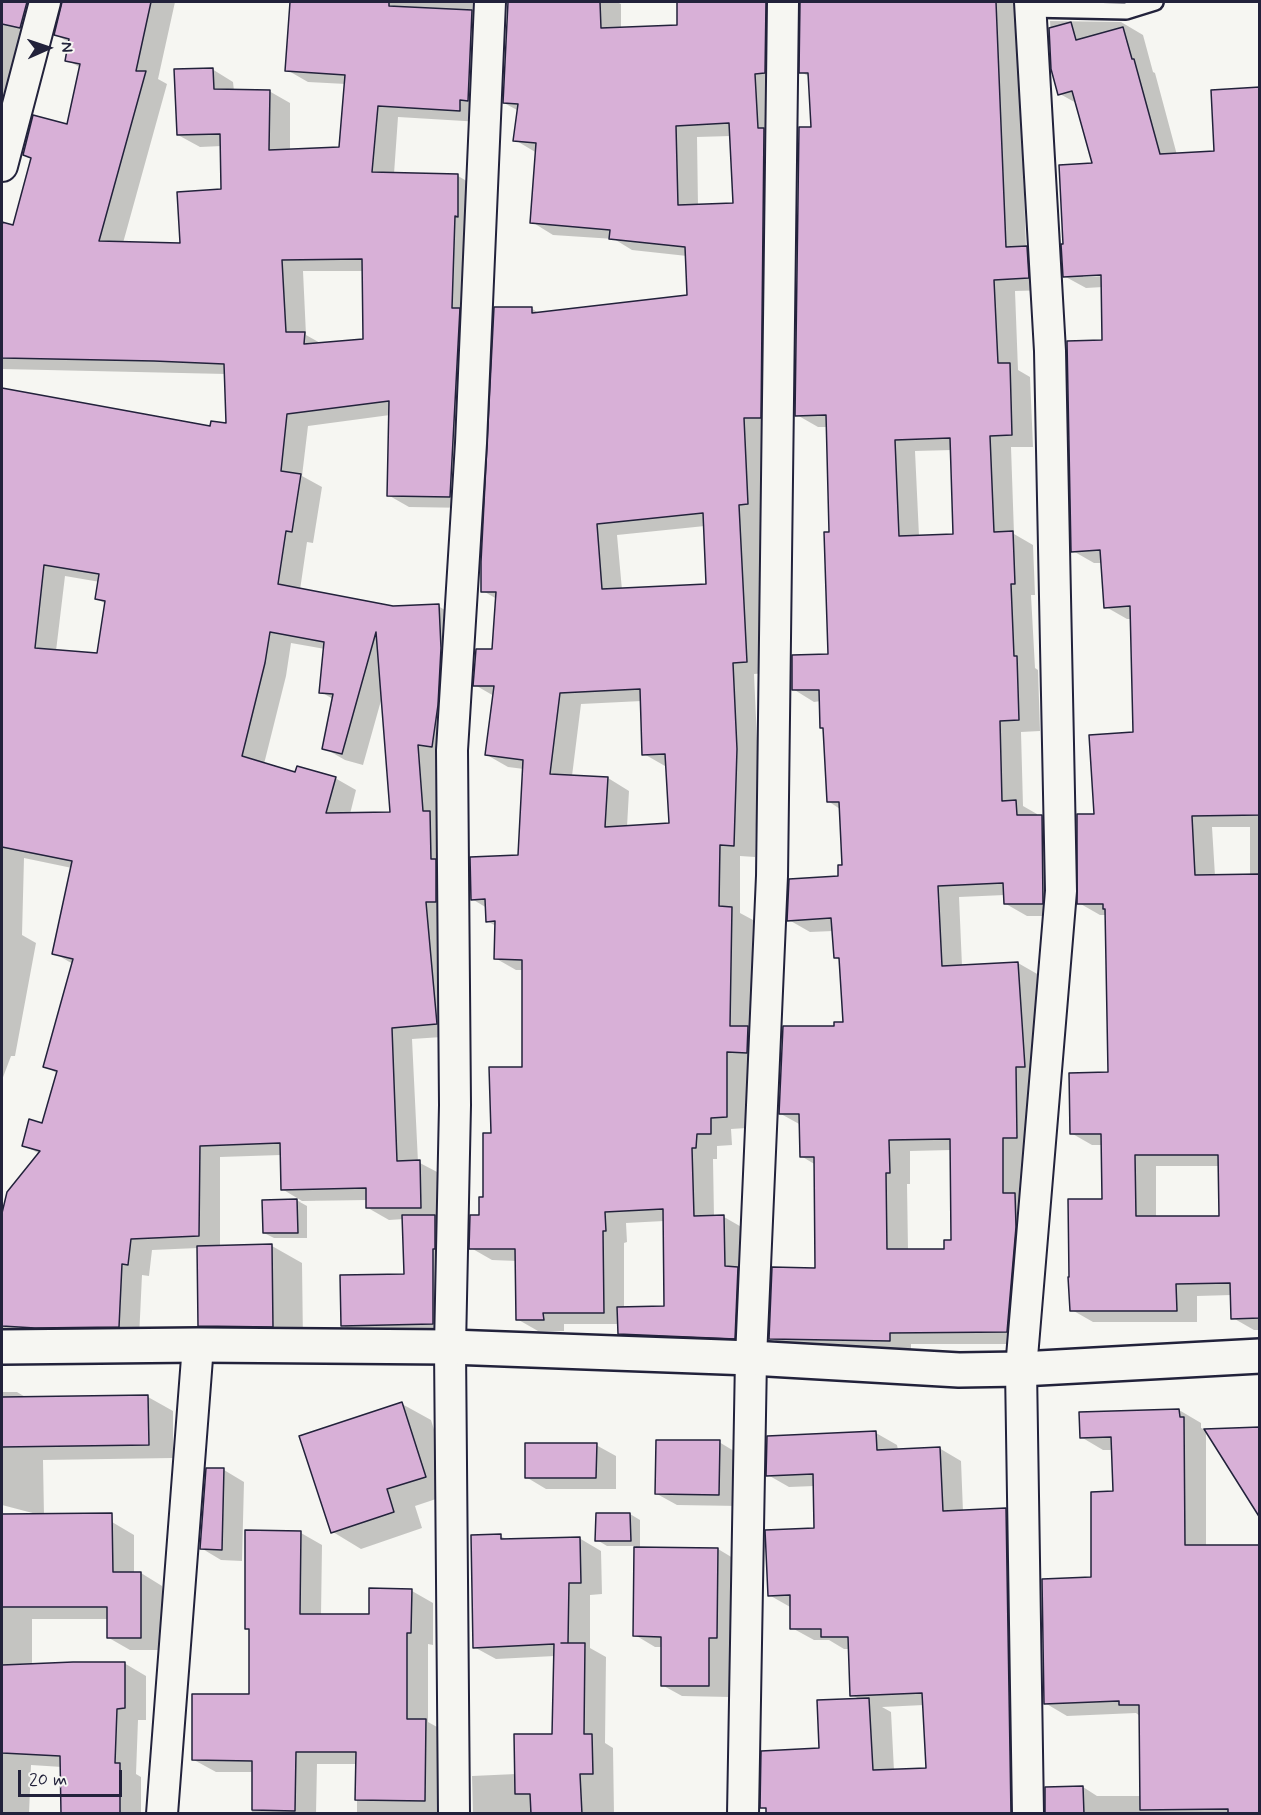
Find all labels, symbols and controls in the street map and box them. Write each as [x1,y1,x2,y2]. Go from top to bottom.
north arrow [18,18,78,78]
text: N [56,41,77,53]
scale bar [21,1758,124,1796]
text: 20 m [29,1768,67,1792]

